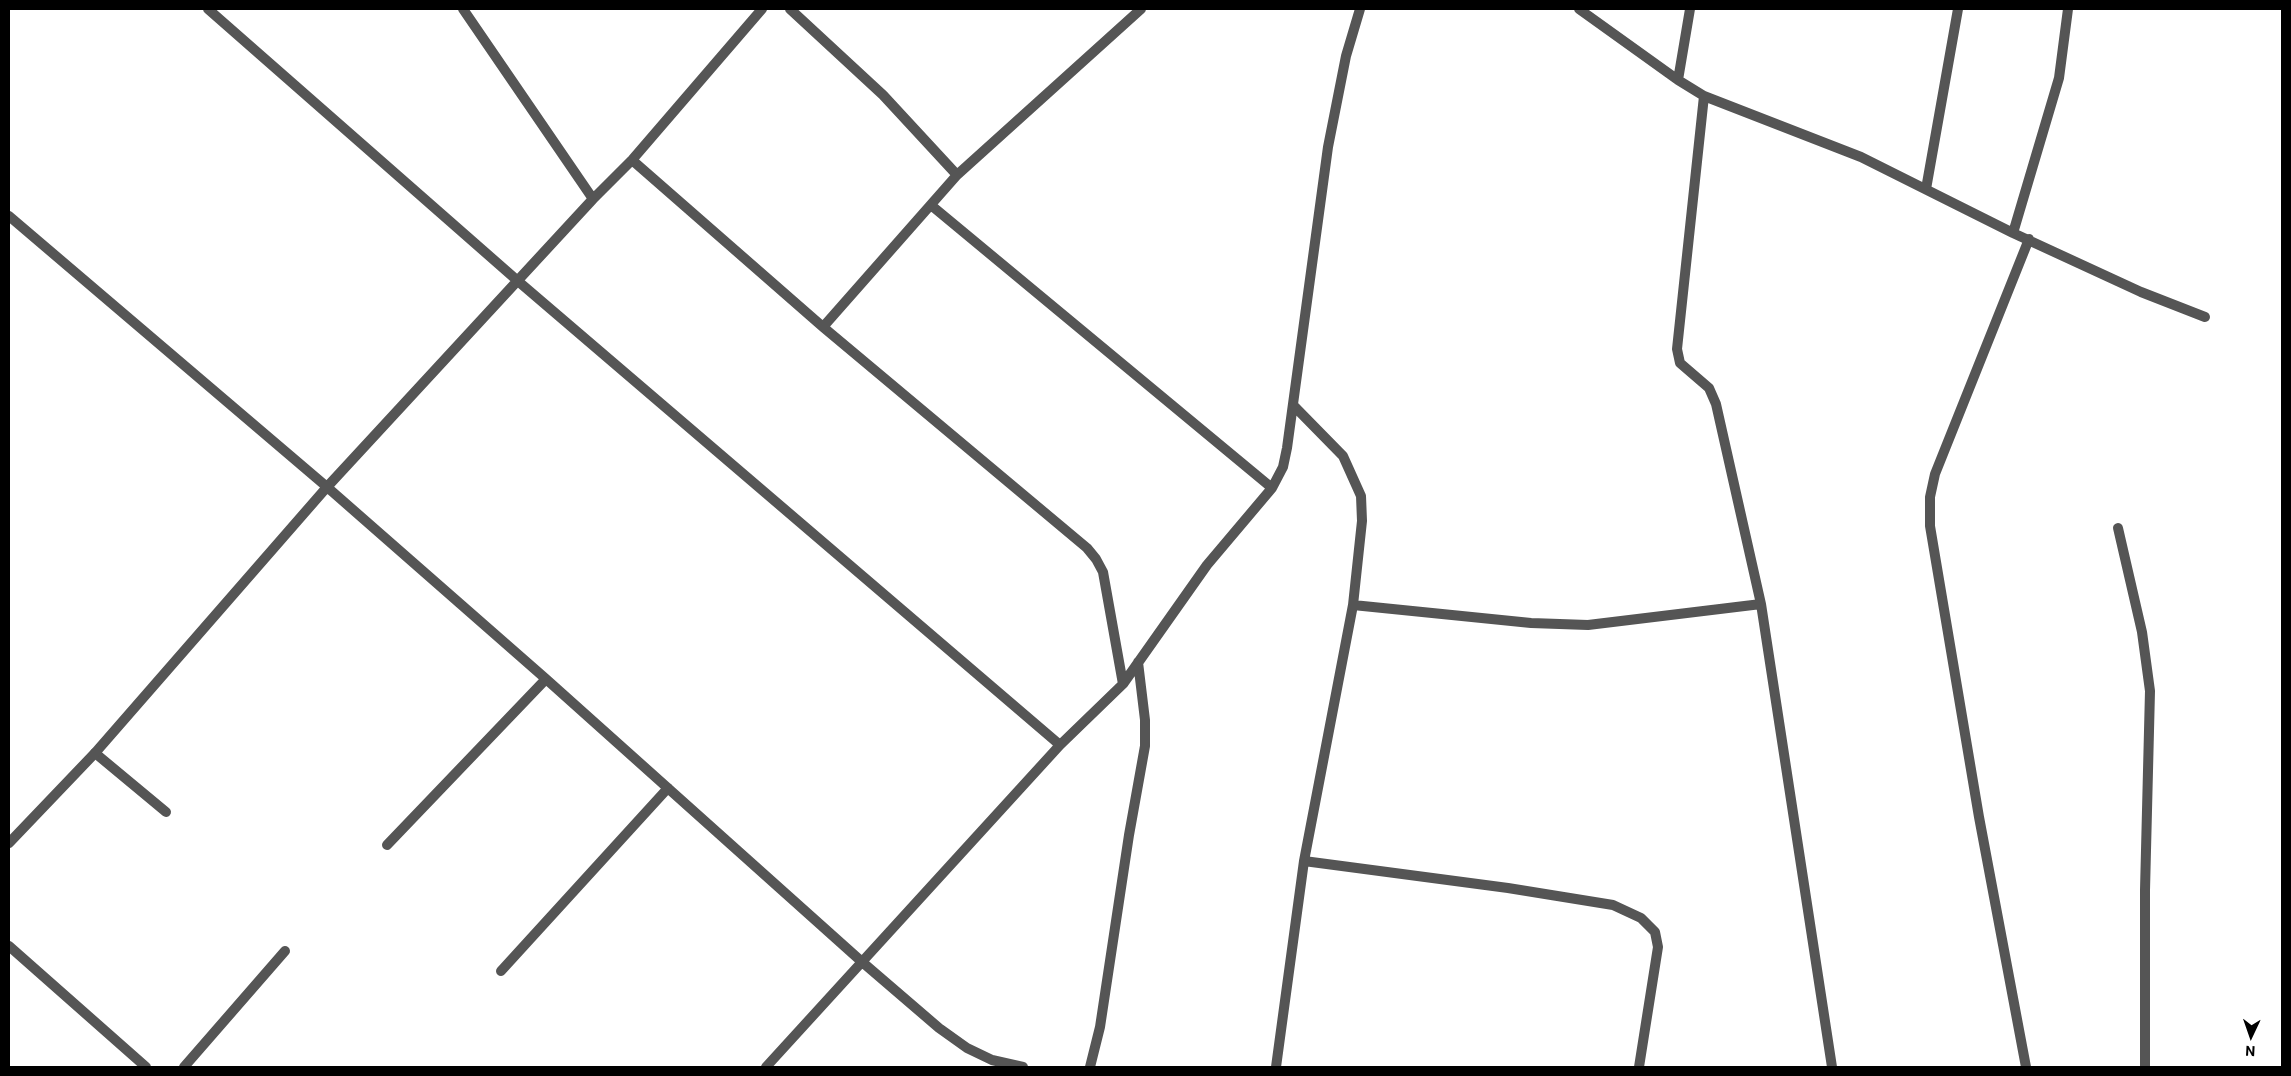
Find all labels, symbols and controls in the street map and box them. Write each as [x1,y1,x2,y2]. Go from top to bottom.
north arrow [2226,1011,2276,1061]
text: N [2245,1043,2256,1059]

